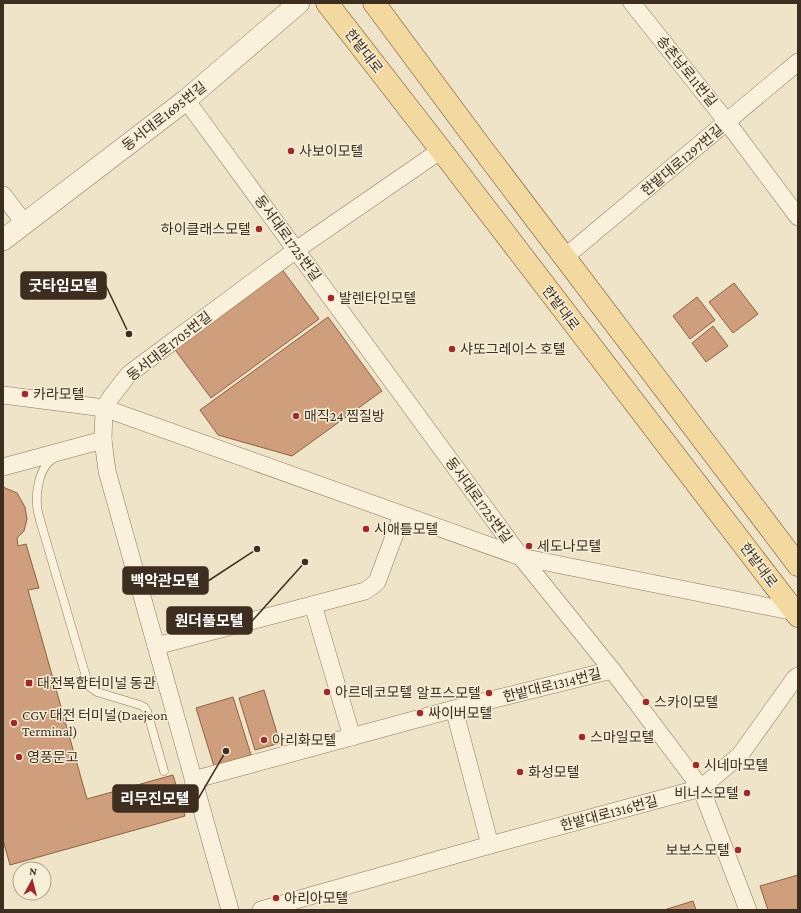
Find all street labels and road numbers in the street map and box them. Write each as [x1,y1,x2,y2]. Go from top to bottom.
street label: 한밭대로 [342,26,386,76]
street label: 송촌남로11번길 [654,32,720,110]
street label: 동서대로1695번길 [119,78,209,154]
street label: 한밭대로1297번길 [638,121,726,199]
street label: 동서대로1725번길 [252,192,324,284]
street label: 한밭대로 [539,283,583,333]
street label: 동서대로1705번길 [124,308,214,384]
street label: 동서대로1725번길 [443,454,515,546]
street label: 한밭대로 [737,540,781,590]
street label: 한밭대로1314번길 [501,665,603,705]
street label: 한밭대로1316번길 [558,792,660,834]

